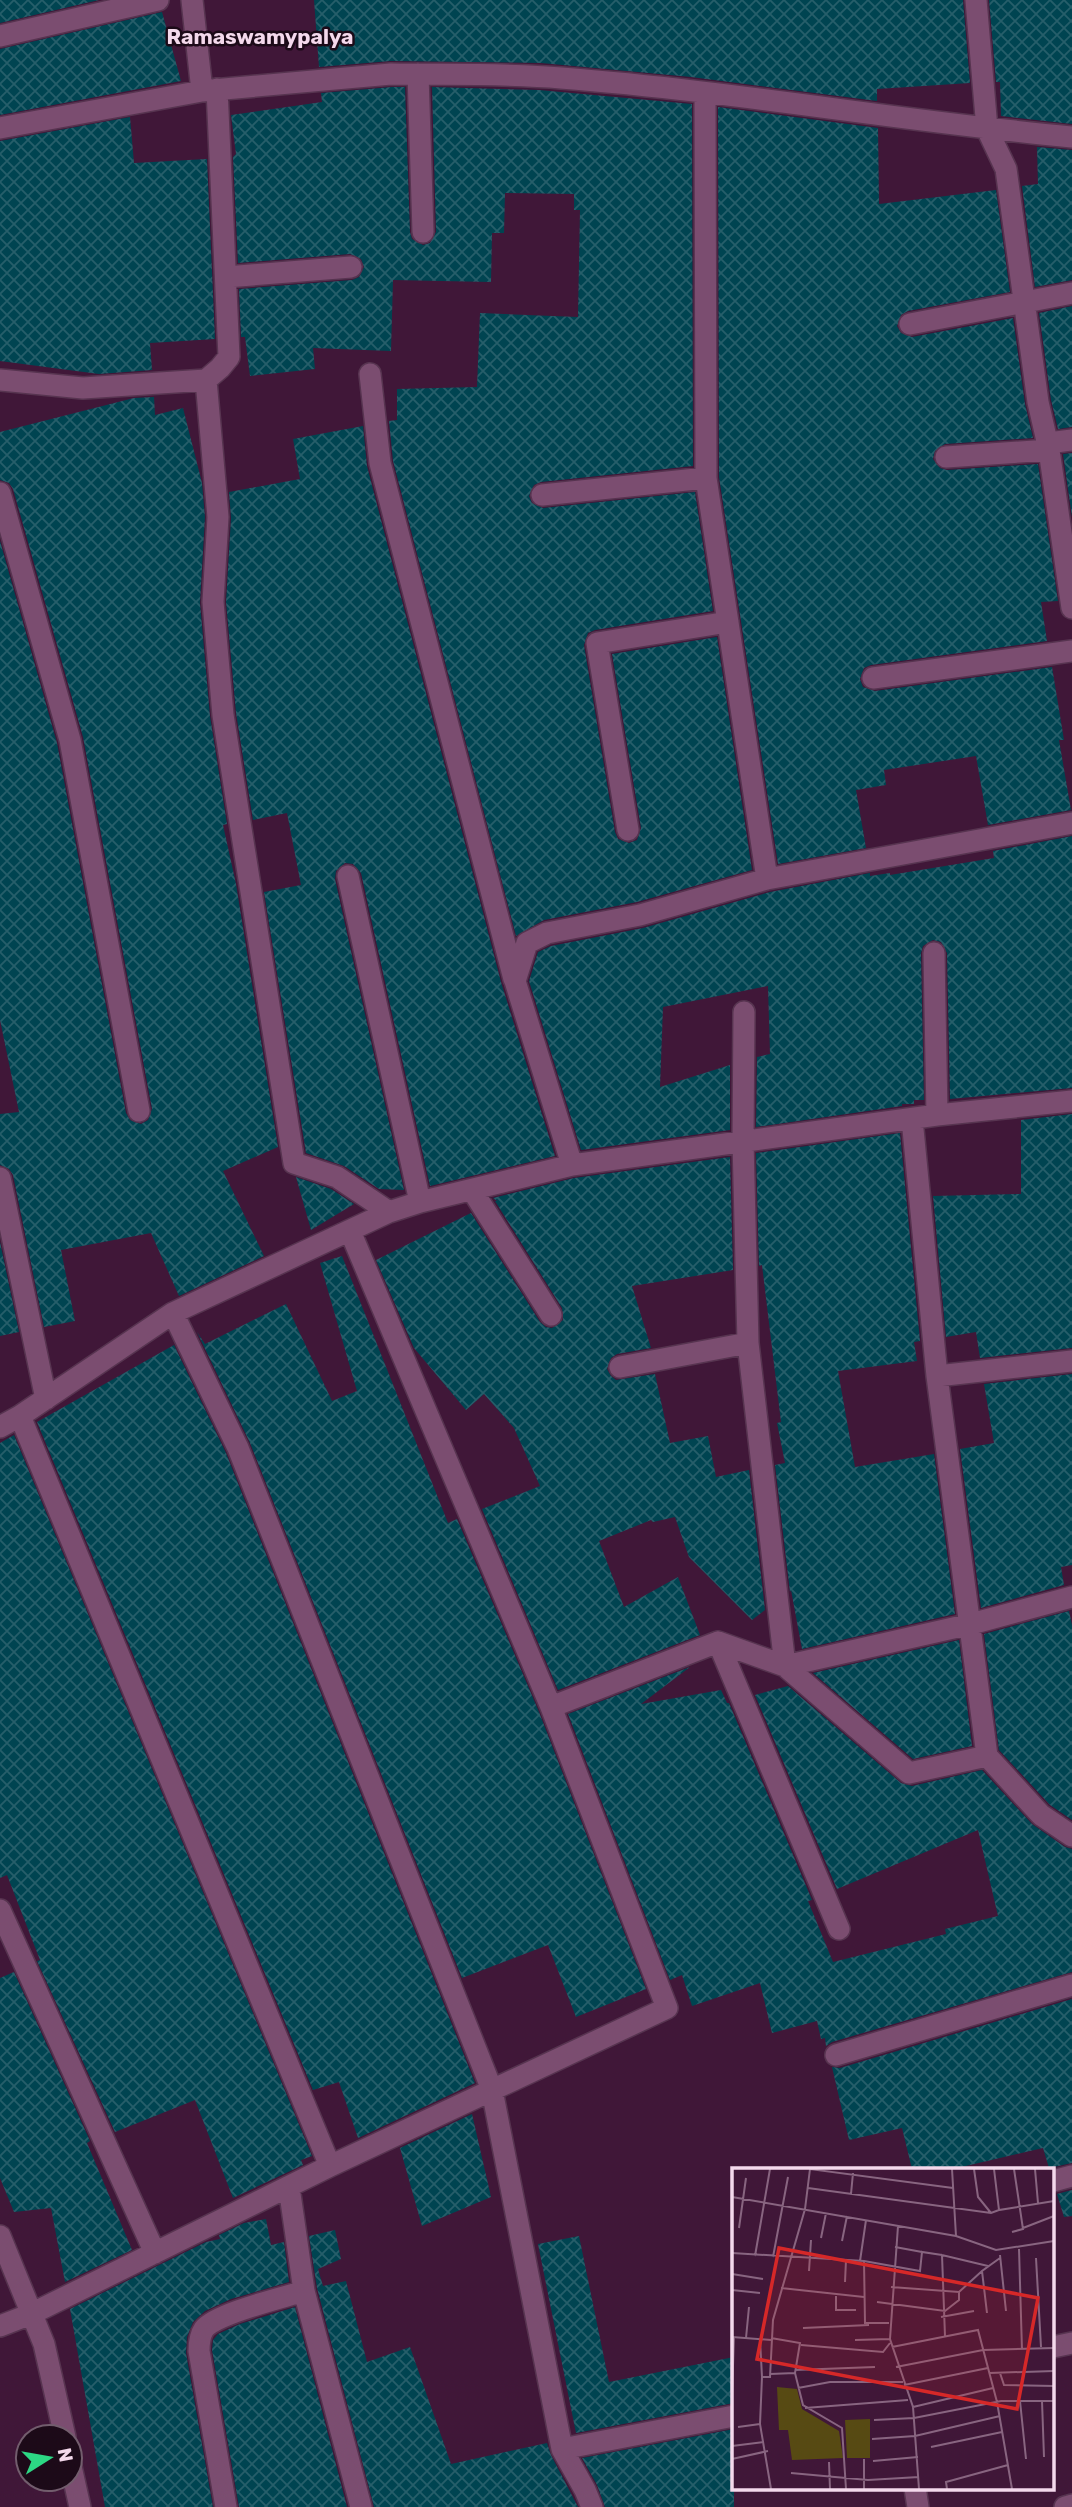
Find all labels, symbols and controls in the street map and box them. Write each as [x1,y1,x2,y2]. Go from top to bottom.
district label: Ramaswamypalya [167,24,353,49]
inset map [732,2168,1054,2490]
north arrow [14,2423,84,2493]
text: N [53,2446,78,2464]

